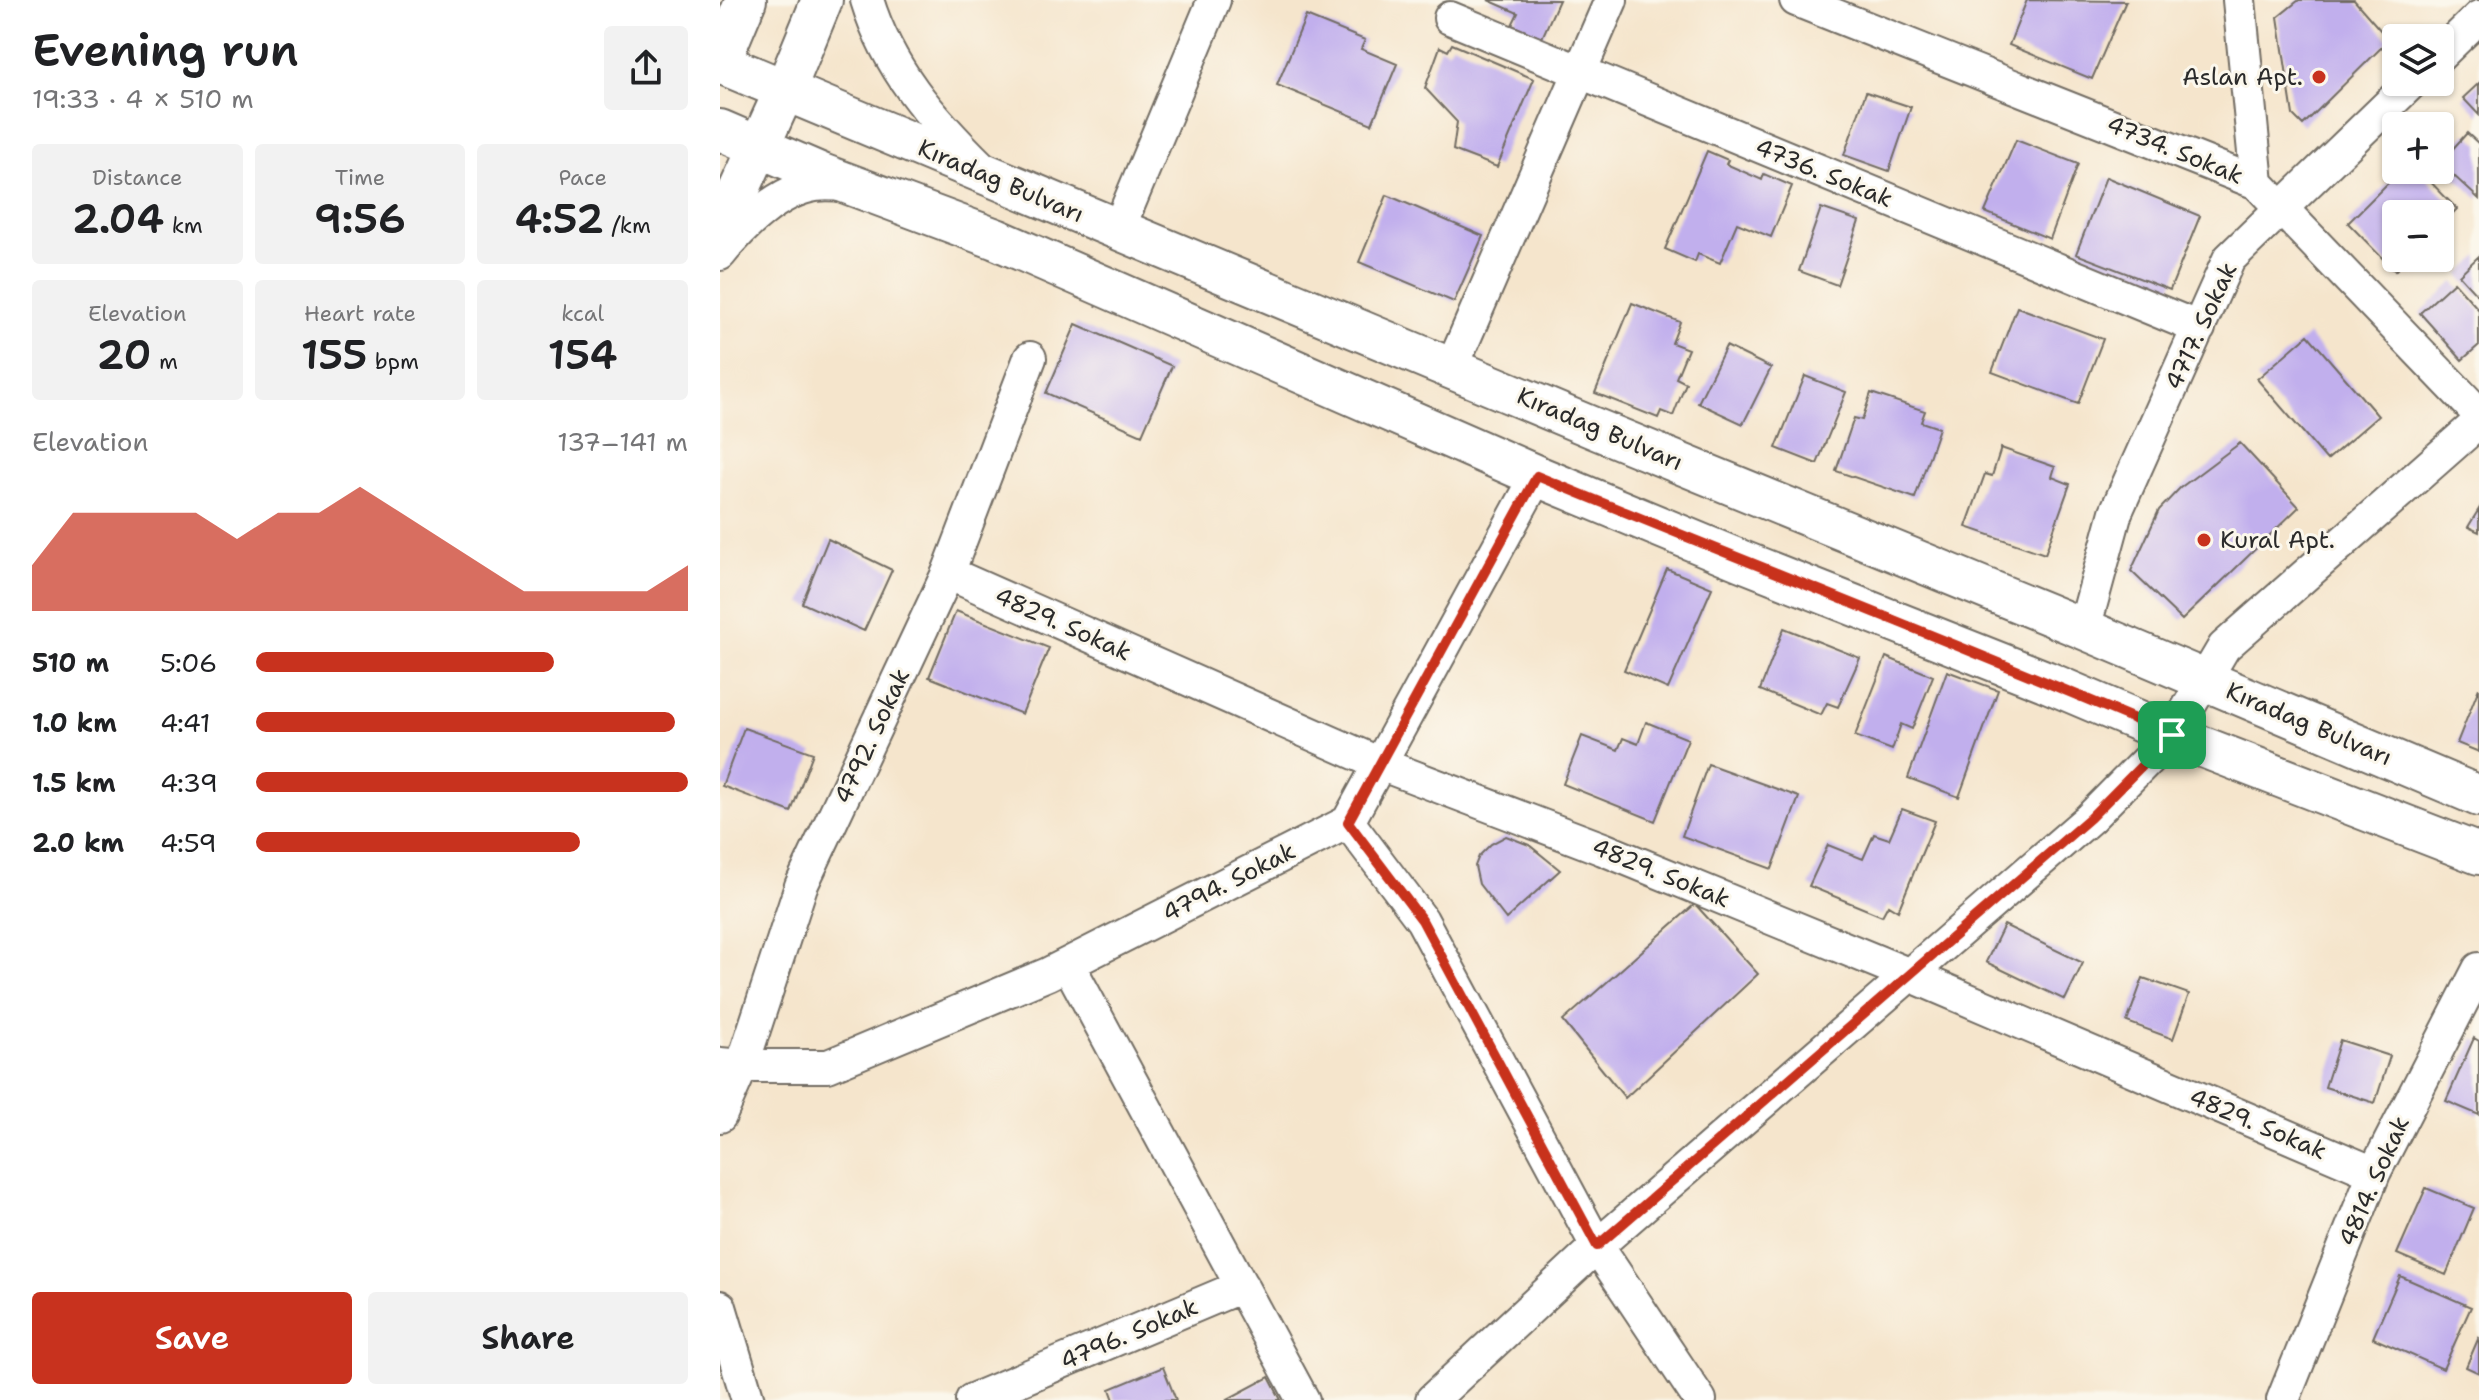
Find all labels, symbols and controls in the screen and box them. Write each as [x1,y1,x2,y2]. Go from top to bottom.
text: Evening run [32,21,299,80]
map controls [2382,24,2454,272]
button: layers [2382,24,2454,96]
button: share [604,26,688,110]
place label: Aslan Apt. [2182,61,2303,93]
marker: Aslan Apt. [2310,68,2328,86]
text: 19:33 · 4 × 510 m [32,81,254,116]
street label: 4734. Sokak [2102,108,2248,192]
button: + [2382,112,2454,184]
street label: 4736. Sokak [1750,131,1898,215]
street label: Kıradag Bulvarı [913,132,1089,230]
text: Distance [92,163,182,192]
text: Time [335,163,385,192]
text: Pace [558,163,607,192]
text: 2.04 [72,192,164,246]
text: 9:56 [314,192,406,246]
text: 4:52 [514,192,604,246]
button: − [2382,200,2454,272]
text: km [164,211,203,240]
text: /km [604,211,651,240]
street label: 4717. Sokak [2158,257,2244,395]
text: Elevation [88,299,187,328]
text: Heart rate [304,299,416,328]
text: kcal [561,299,604,328]
text: 20 [97,328,152,382]
text: 155 [301,328,367,382]
text: 154 [548,328,618,382]
text: m [152,347,178,376]
text: bpm [367,347,419,376]
street label: Kıradag Bulvarı [1512,380,1688,478]
text: Elevation [32,424,148,459]
text: 137–141 m [557,424,688,459]
place label: Kural Apt. [2220,524,2335,556]
marker: Kural Apt. [2195,531,2213,549]
street label: 4829. Sokak [990,580,1136,668]
text: 510 m [32,645,109,680]
text: 5:06 [160,645,217,680]
street label: 4792. Sokak [827,663,917,809]
street label: Kıradag Bulvarı [2221,675,2397,773]
pin [2138,701,2206,769]
text: 1.0 km [32,705,117,740]
text: 4:41 [160,705,211,740]
icon: arrive [2150,713,2194,757]
text: 1.5 km [32,765,116,800]
text: 4:39 [160,765,218,800]
text: 2.0 km [32,825,124,860]
text: 4:59 [160,825,217,860]
street label: 4829. Sokak [1587,831,1735,915]
street label: 4794. Sokak [1157,835,1301,929]
street label: 4829. Sokak [2184,1081,2332,1167]
street label: 4814. Sokak [2331,1111,2417,1251]
street label: 4796. Sokak [1055,1291,1203,1377]
button: Save [32,1292,352,1384]
button: Share [368,1292,688,1384]

